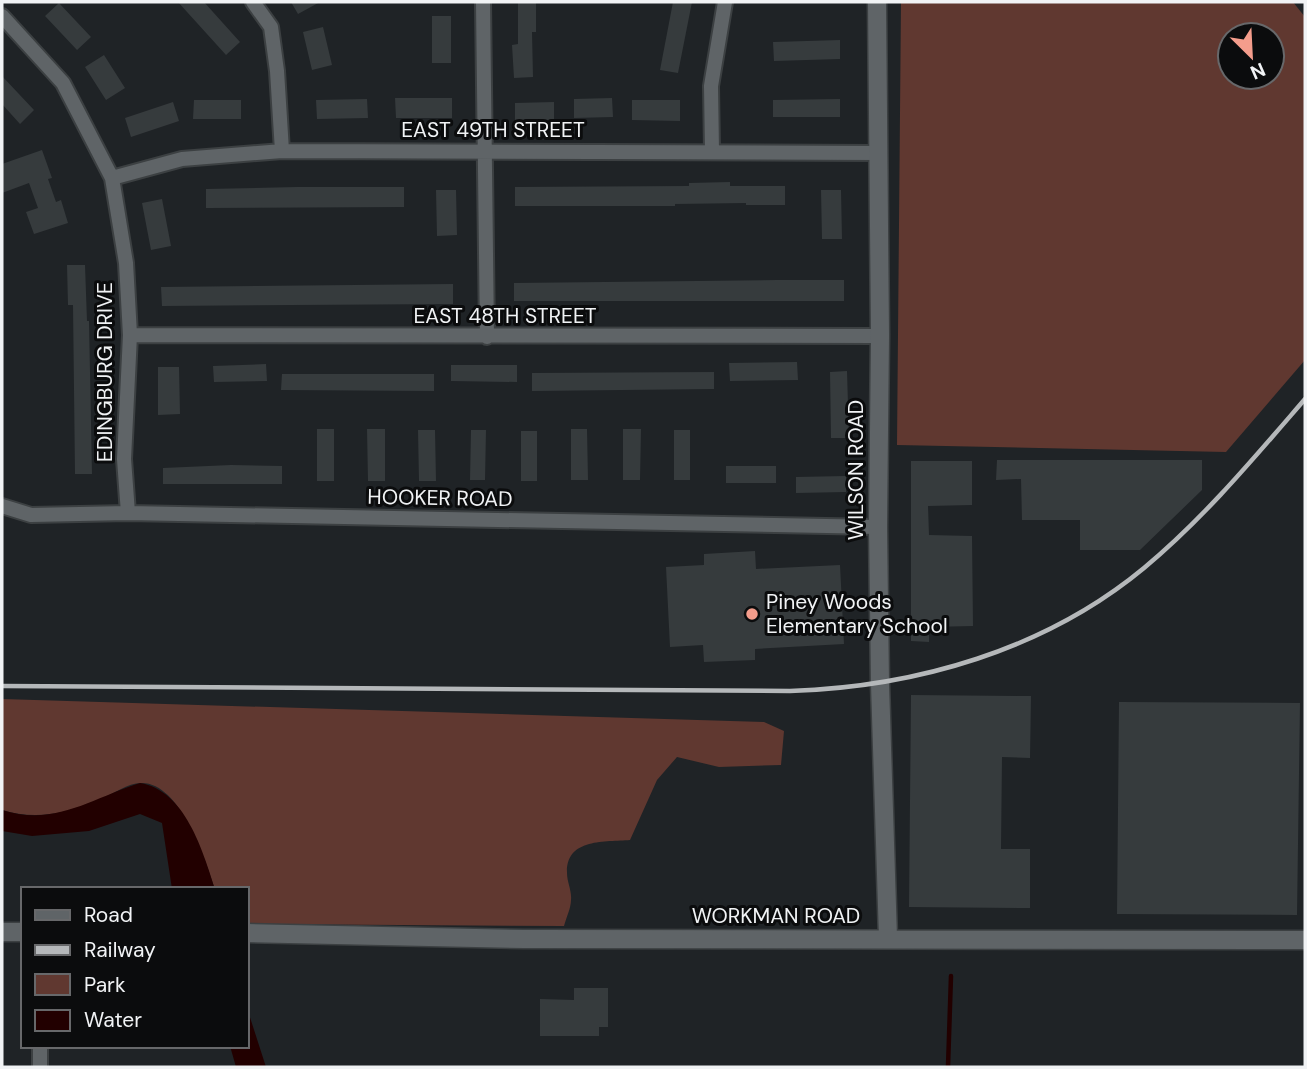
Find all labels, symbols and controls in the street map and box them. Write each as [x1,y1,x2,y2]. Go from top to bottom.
north arrow [1216,21,1286,91]
text: N [1246,57,1269,85]
street label: EAST 49TH STREET [401,116,585,144]
street label: EDINGBURG DRIVE [91,282,119,462]
street label: EAST 48TH STREET [413,302,597,330]
street label: WILSON ROAD [842,400,870,540]
street label: HOOKER ROAD [367,483,513,513]
place label: Piney Woods Elementary School [766,588,948,640]
marker: Piney Woods Elementary School [744,606,760,622]
legend [21,887,248,1048]
text: Road [84,901,133,929]
street label: WORKMAN ROAD [692,902,860,930]
text: Railway [84,936,156,964]
text: Park [84,971,126,999]
text: Water [84,1006,142,1034]

